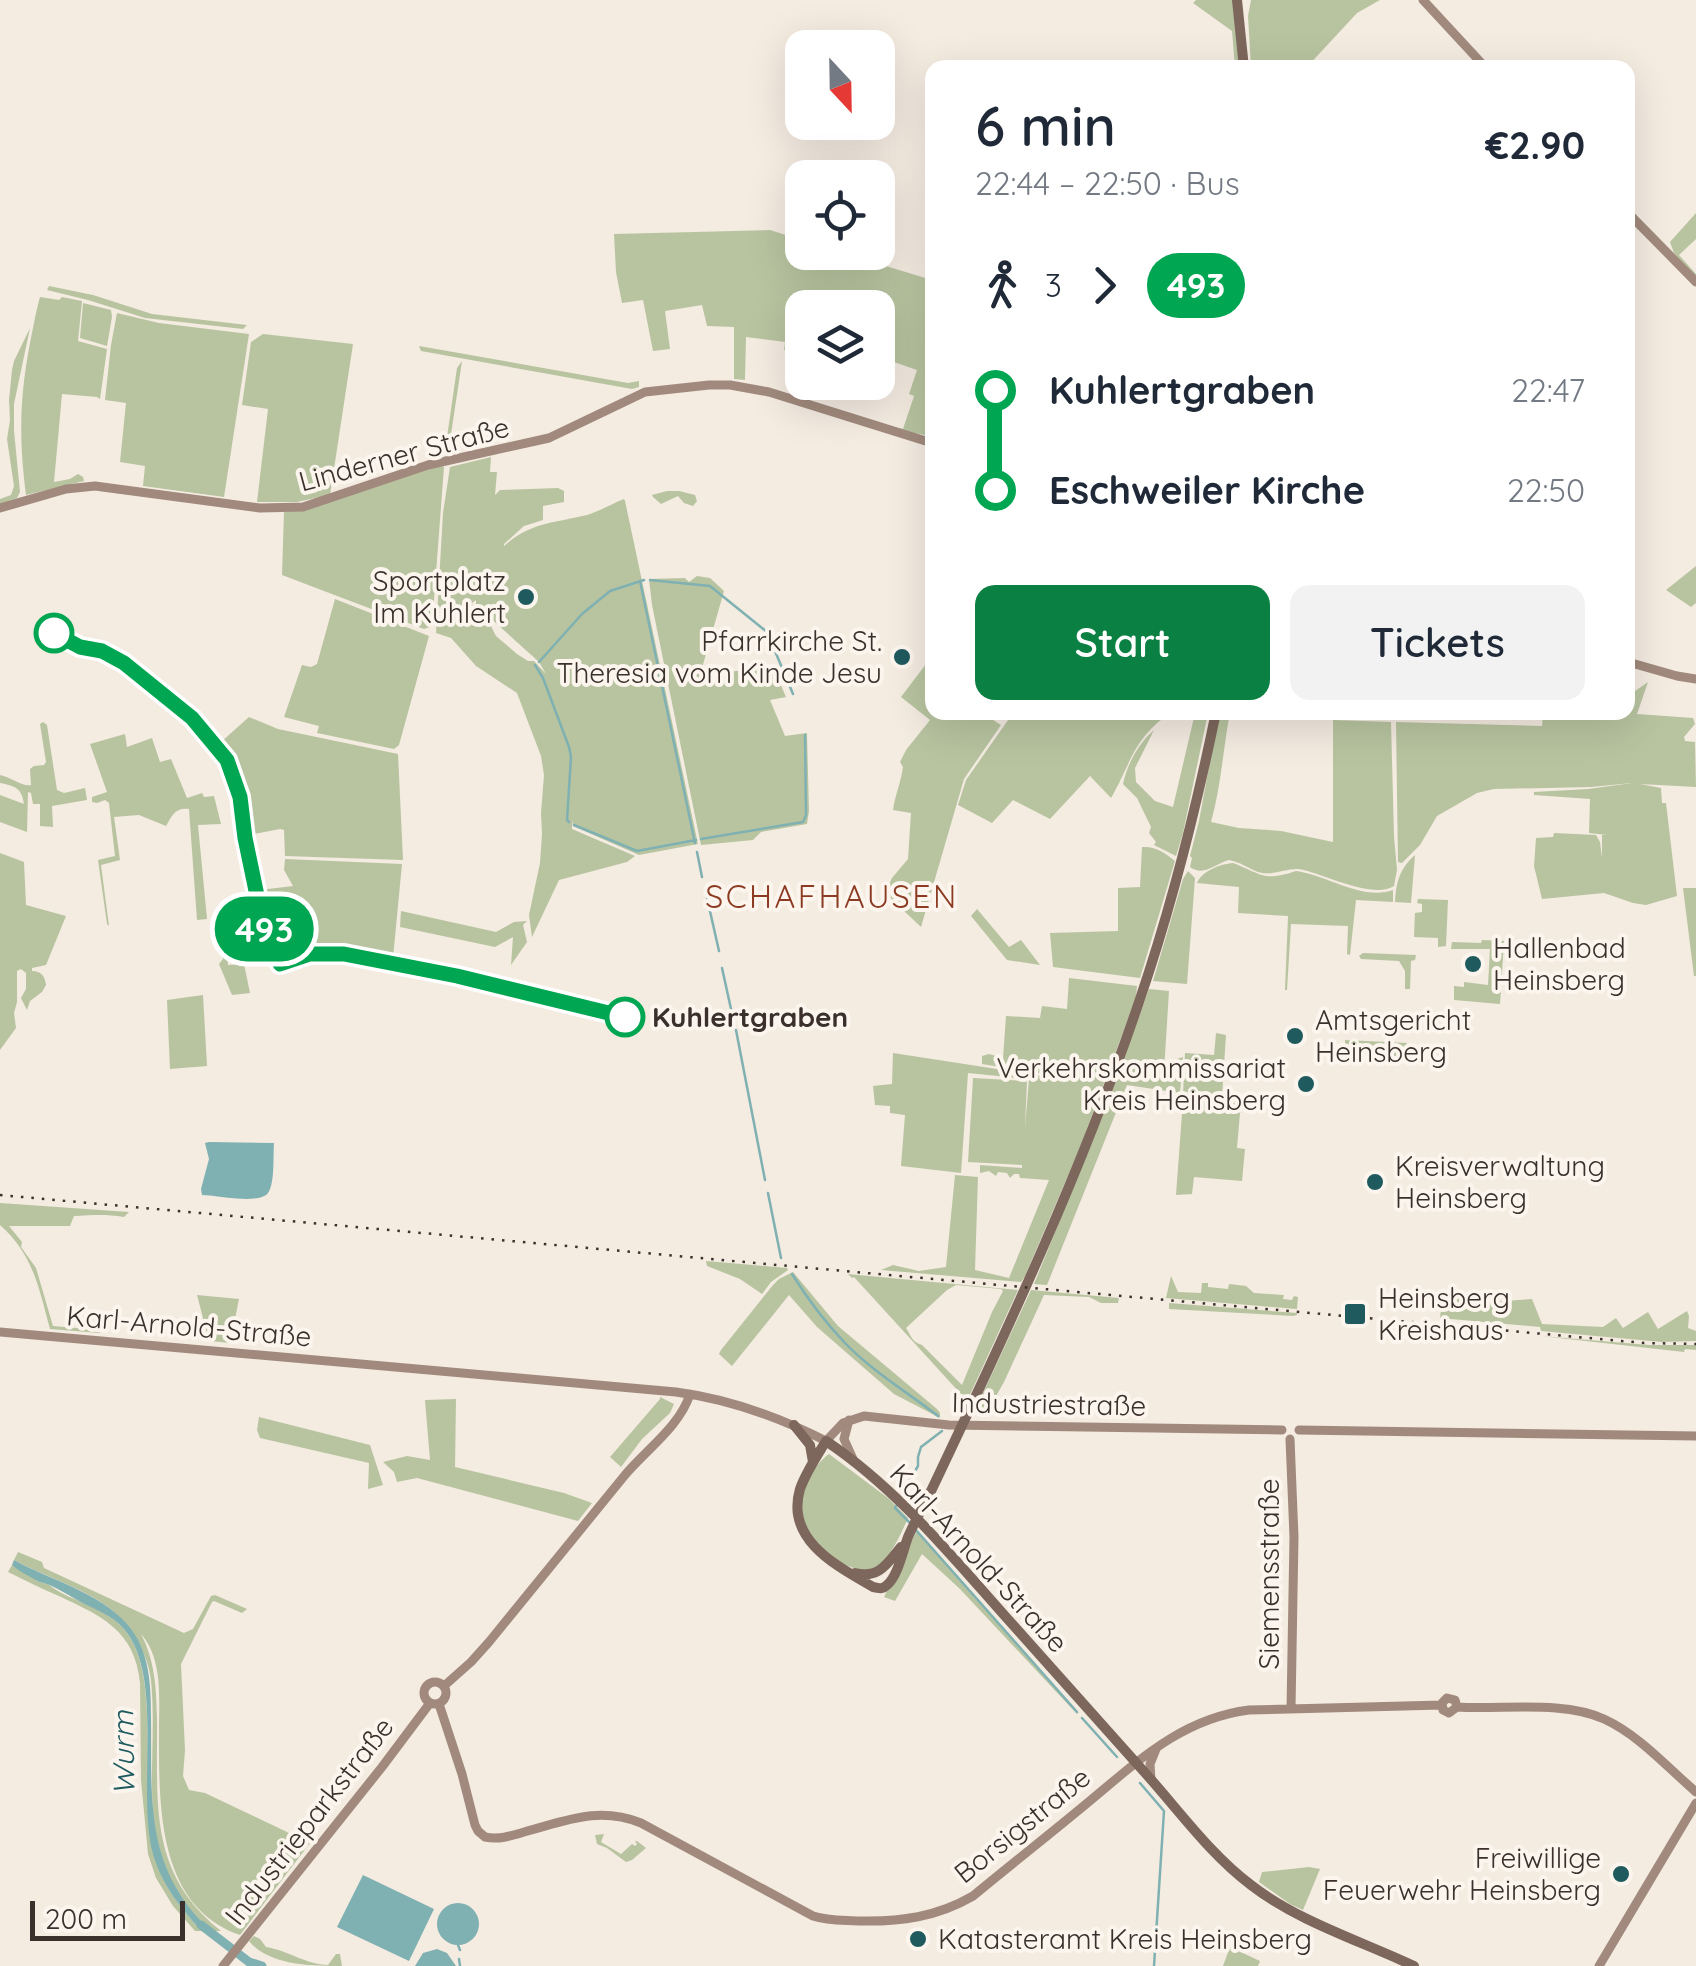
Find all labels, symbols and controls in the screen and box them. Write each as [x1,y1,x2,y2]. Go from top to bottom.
north arrow [785,30,895,140]
map controls [785,30,895,400]
text: 6 min [975,91,1116,160]
text: €2.90 [1485,121,1585,169]
button: locate [785,160,895,270]
text: 22:44 – 22:50 · Bus [975,163,1240,203]
icon: walk [975,258,1030,313]
icon: forward [1077,258,1132,313]
text: 493 [1167,263,1225,307]
text: 3 [1045,265,1062,305]
button: layers [785,290,895,400]
text: Kuhlertgraben [1049,366,1315,414]
text: 22:47 [1511,370,1585,410]
street label: Linderner Straße [295,409,513,498]
text: Eschweiler Kirche [1049,466,1365,514]
text: 22:50 [1507,470,1585,510]
place label: Sportplatz Im Kuhlert [373,563,506,630]
button: Start [975,585,1270,700]
button: Tickets [1290,585,1585,700]
marker: Sportplatz Im Kuhlert [515,586,537,608]
unlabelled marker [35,614,73,652]
place label: Pfarrkirche St. Theresia vom Kinde Jesu [556,623,882,690]
marker: Pfarrkirche St. Theresia vom Kinde Jesu [891,646,913,668]
district label: SCHAFHAUSEN [705,876,959,916]
line badge: 493 [206,896,322,962]
text: 493 [235,907,293,951]
place label: Hallenbad Heinsberg [1493,930,1626,997]
marker: Hallenbad Heinsberg [1462,953,1484,975]
marker: Kuhlertgraben [606,998,644,1036]
place label: Kuhlertgraben [652,999,848,1034]
place label: Amtsgericht Heinsberg [1315,1002,1471,1069]
marker: Amtsgericht Heinsberg [1284,1025,1306,1047]
place label: Verkehrskommissariat Kreis Heinsberg [996,1050,1286,1117]
marker: Verkehrskommissariat Kreis Heinsberg [1295,1073,1317,1095]
place label: Kreisverwaltung Heinsberg [1395,1148,1605,1215]
marker: Kreisverwaltung Heinsberg [1364,1171,1386,1193]
place label: Heinsberg Kreishaus [1378,1280,1510,1347]
street label: Karl-Arnold-Straße [65,1297,313,1354]
marker: Heinsberg Kreishaus [1342,1301,1368,1327]
street label: Industriestraße [951,1384,1147,1423]
street label: Karl-Arnold-Straße [883,1456,1076,1659]
street label: Siemensstraße [1251,1478,1286,1670]
water label: Wurm [103,1710,143,1796]
street label: Industrieparkstraße [217,1710,401,1932]
street label: Borsigstraße [947,1759,1097,1890]
place label: Freiwillige Feuerwehr Heinsberg [1323,1840,1601,1907]
marker: Freiwillige Feuerwehr Heinsberg [1610,1863,1632,1885]
scale bar [30,1896,185,1940]
text: 200 m [45,1901,127,1936]
place label: Katasteramt Kreis Heinsberg [938,1921,1312,1956]
marker: Katasteramt Kreis Heinsberg [907,1928,929,1950]

